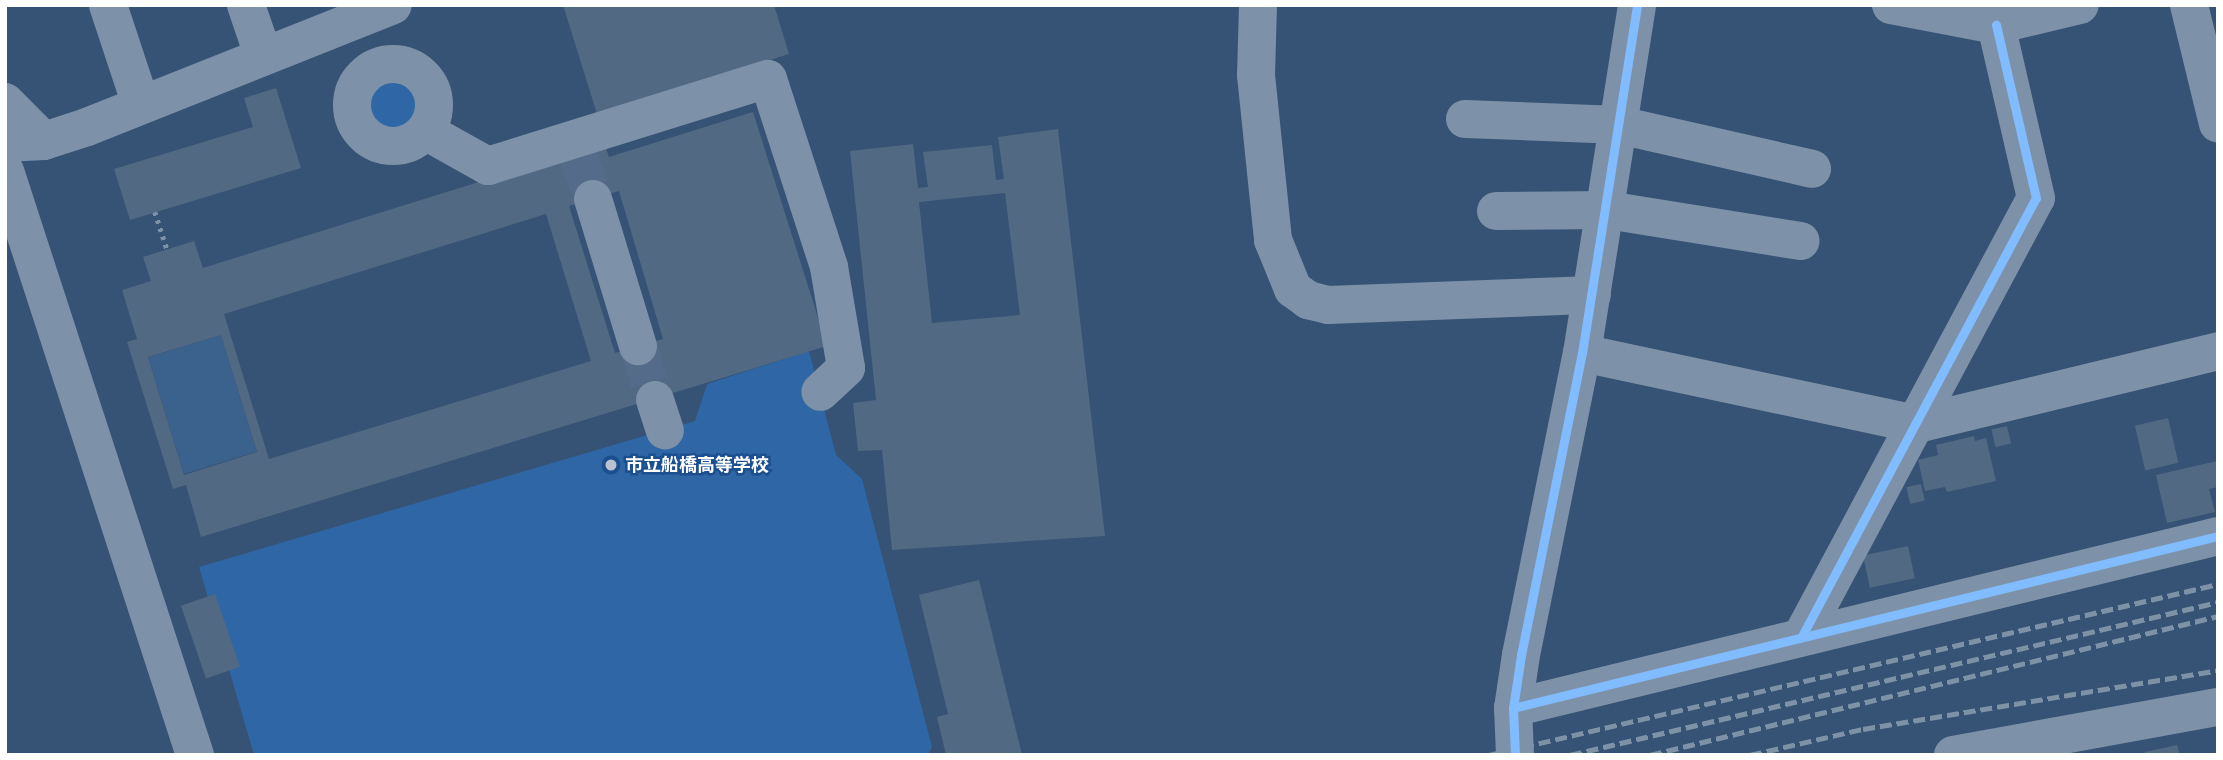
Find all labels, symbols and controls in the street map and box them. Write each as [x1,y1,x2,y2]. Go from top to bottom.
place label: 市立船橋高等学校 [625,454,769,476]
marker: 市立船橋高等学校 [603,457,619,473]

